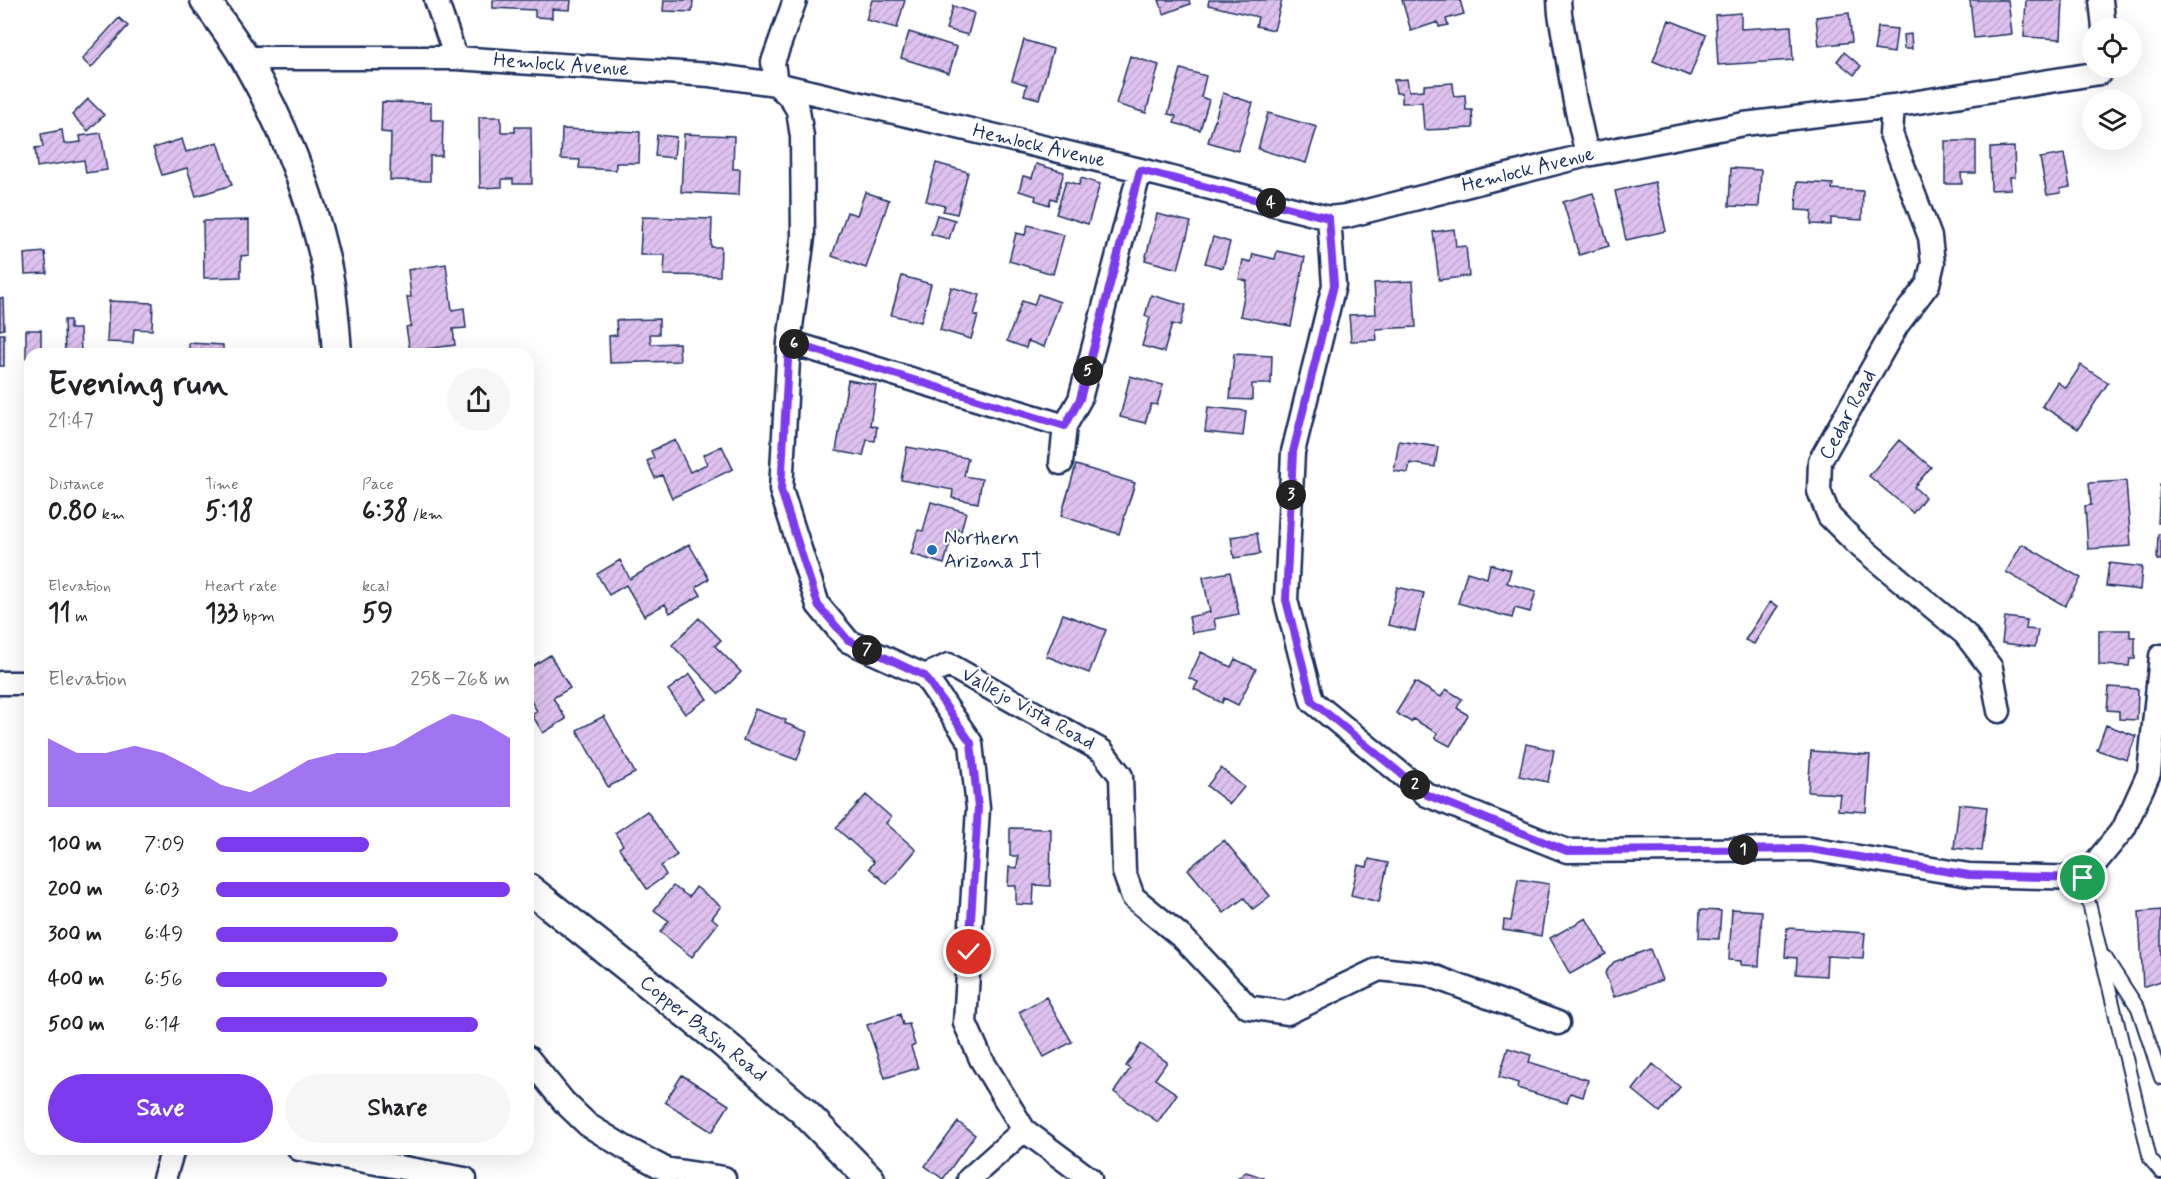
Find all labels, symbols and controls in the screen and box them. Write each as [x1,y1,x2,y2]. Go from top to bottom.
map controls [2082,18,2142,150]
button: locate [2082,18,2142,78]
street label: Hemlock Avenue [492,47,630,83]
button: layers [2082,90,2142,150]
street label: Hemlock Avenue [970,118,1108,174]
street label: Hemlock Avenue [1459,140,1597,200]
pin: 4 [1256,188,1286,218]
text: 4 [1266,192,1276,213]
pin: 6 [779,329,809,359]
text: 6 [790,333,798,354]
pin: 5 [1073,356,1103,386]
text: 5 [1083,360,1093,381]
text: Evening run [48,363,228,407]
street label: Cedar Road [1813,365,1883,465]
button: share [447,368,510,431]
text: 21:47 [48,408,93,435]
text: Distance [48,474,104,495]
text: Time [205,474,239,495]
text: Pace [362,474,394,495]
pin: 3 [1276,480,1306,510]
text: 3 [1287,484,1295,505]
text: 0.80 [48,495,97,529]
text: 5:18 [205,495,253,529]
text: 6:38 [362,495,408,529]
text: km [97,504,125,525]
text: /km [408,504,443,525]
place label: Northern Arizona IT [944,525,1043,575]
marker: Northern Arizona IT [925,543,939,557]
text: Elevation [48,576,111,597]
text: Heart rate [205,576,277,597]
text: kcal [362,576,389,597]
text: 11 [48,597,71,631]
text: 133 [205,597,238,631]
text: 59 [362,597,393,631]
text: m [71,606,88,627]
text: bpm [238,606,275,627]
pin: 7 [852,635,882,665]
text: 7 [862,639,872,660]
street label: Vallejo Vista Road [956,661,1100,757]
text: Elevation [48,666,127,693]
text: 258–268 m [410,666,510,693]
pin: 2 [1400,770,1430,800]
text: 2 [1411,774,1419,795]
text: 100 m [48,831,102,858]
text: 7:09 [144,831,185,858]
pin: 1 [1728,835,1758,865]
text: 1 [1739,839,1747,860]
pin [2057,852,2108,903]
icon: arrive [2066,861,2099,894]
text: 200 m [48,876,103,903]
text: 6:03 [144,876,179,903]
text: 300 m [48,921,102,948]
text: 6:49 [144,921,183,948]
pin [943,926,994,977]
icon: check [952,935,985,968]
text: 400 m [48,966,104,993]
text: 6:56 [144,966,183,993]
street label: Copper Basin Road [634,969,772,1089]
text: 500 m [48,1011,105,1038]
text: 6:14 [144,1011,181,1038]
button: Save [48,1074,273,1143]
button: Share [285,1074,510,1143]

